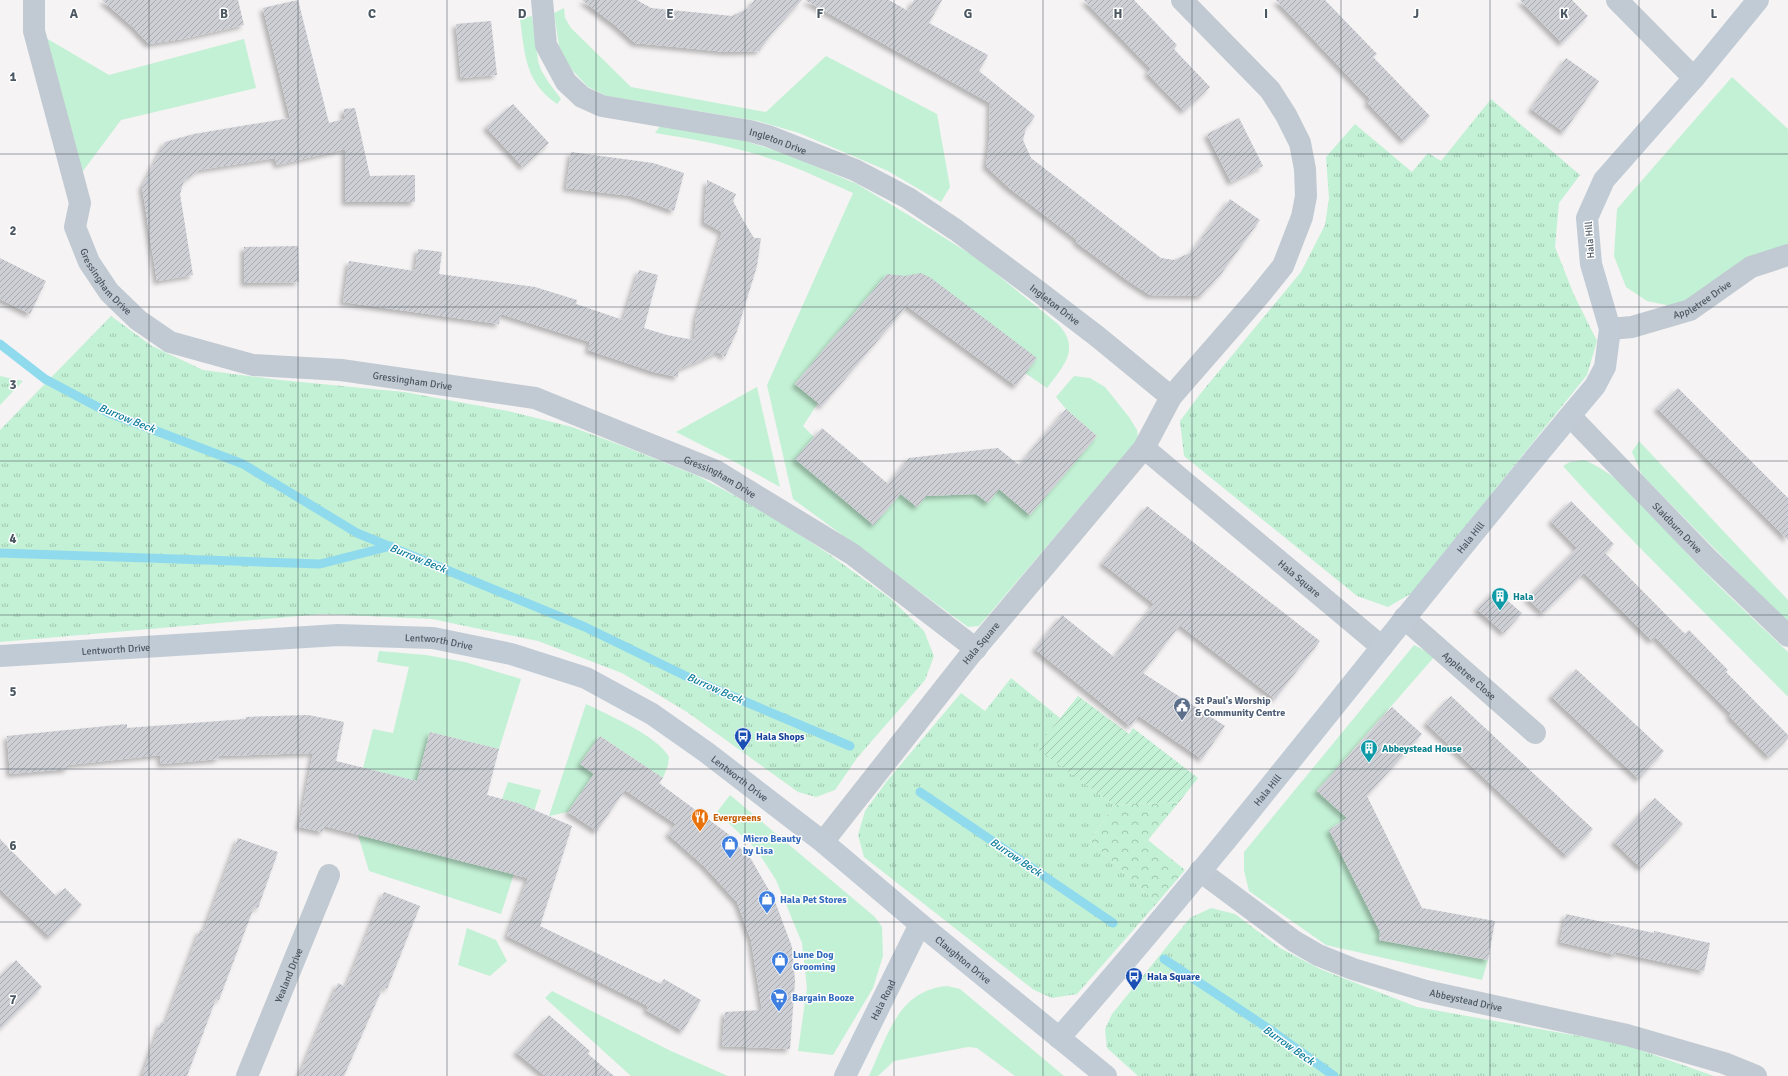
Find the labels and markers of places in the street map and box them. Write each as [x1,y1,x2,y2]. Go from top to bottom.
building icon: Hala [1490,586,1510,611]
place label: Hala [1513,591,1533,603]
place label: St Paul's Worship & Community Centre [1195,695,1285,719]
public building icon: St Paul's Worship & Community Centre [1172,696,1192,721]
bus stop icon: Hala Shops [733,726,753,751]
place label: Hala Shops [756,731,805,743]
building icon: Abbeystead House [1359,738,1379,763]
place label: Abbeystead House [1382,743,1462,755]
restaurant icon: Evergreens [690,807,710,832]
place label: Evergreens [713,812,762,824]
place label: Micro Beauty by Lisa [743,833,801,857]
shop icon: Micro Beauty by Lisa [720,834,740,859]
shop icon: Hala Pet Stores [757,889,777,914]
place label: Hala Pet Stores [780,894,847,906]
place label: Lune Dog Grooming [793,949,836,973]
shop icon: Lune Dog Grooming [770,950,790,975]
bus stop icon: Hala Square [1124,966,1144,991]
place label: Hala Square [1147,971,1200,983]
supermarket icon: Bargain Booze [769,987,789,1012]
place label: Bargain Booze [792,992,854,1004]

